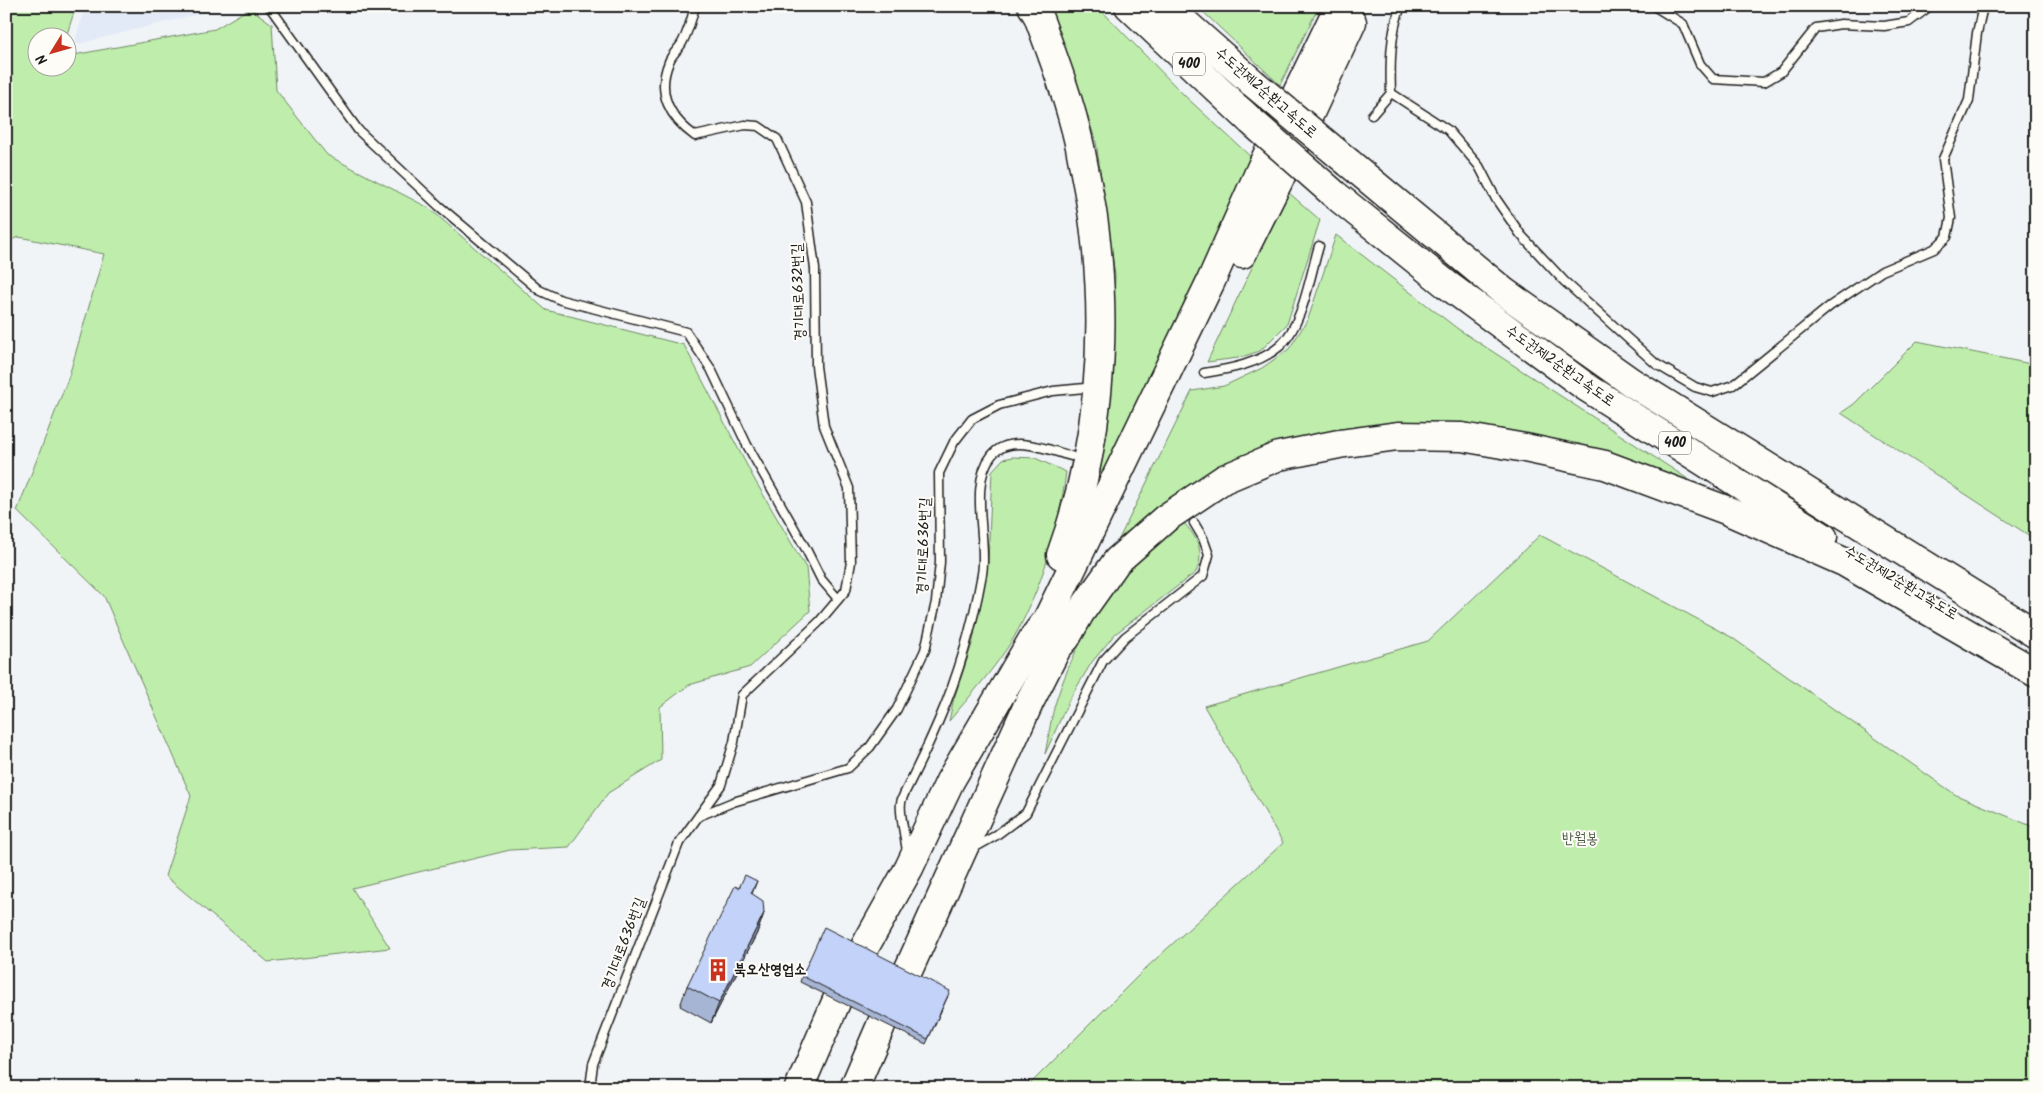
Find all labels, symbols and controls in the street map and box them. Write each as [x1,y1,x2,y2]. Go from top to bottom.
north arrow [28,28,78,78]
street label: 수도권제2순환고속도로 [1209,41,1323,145]
text: N [31,49,54,69]
road number: 400 [1173,52,1205,76]
street label: 경기대로632번길 [785,243,813,341]
street label: 수도권제2순환고속도로 [1500,319,1620,413]
road number: 400 [1659,432,1691,454]
street label: 경기대로636번길 [910,497,938,595]
street label: 수도권제2순환고속도로 [1839,539,1963,627]
park label: 반월봉 [1562,827,1598,851]
street label: 경기대로636번길 [595,894,653,994]
building icon: 북오산영업소 [705,957,731,983]
place label: 북오산영업소 [734,958,806,982]

